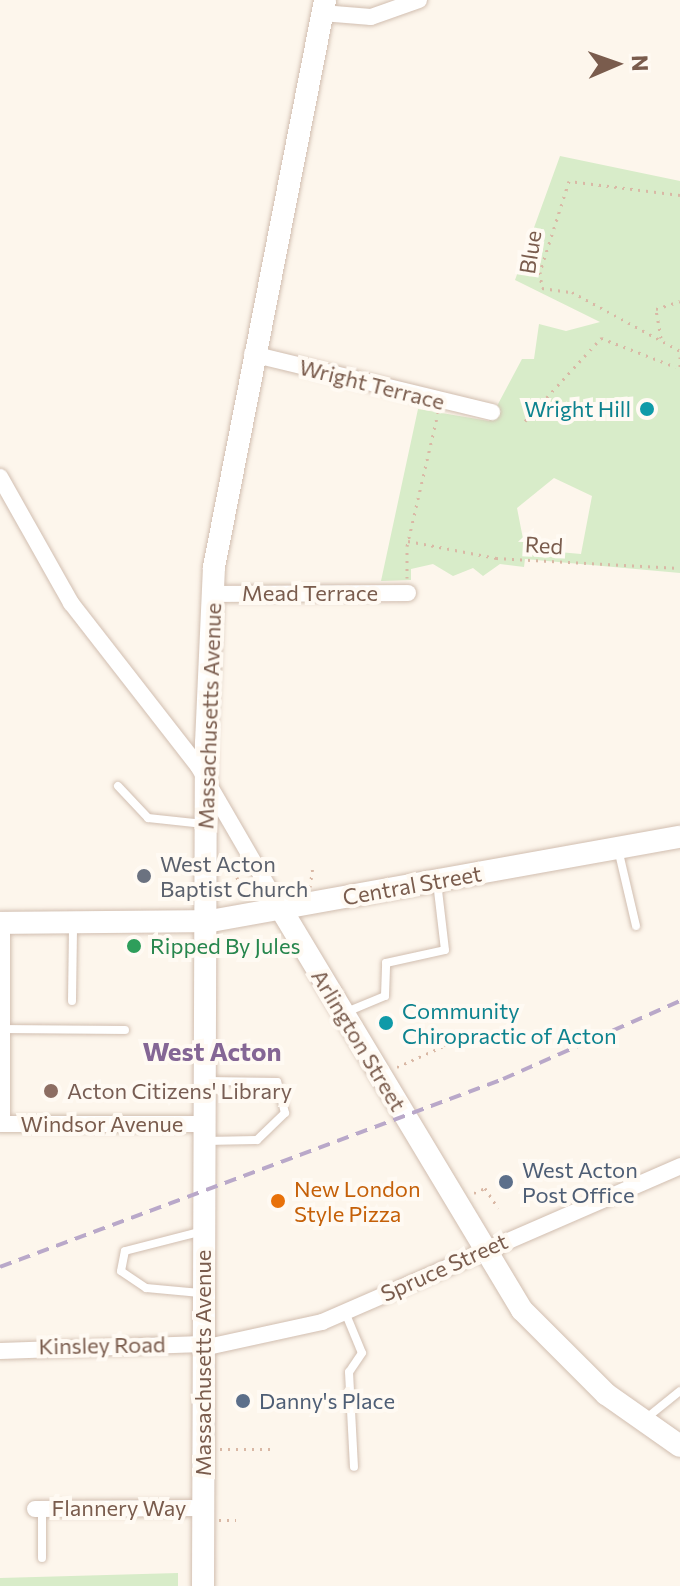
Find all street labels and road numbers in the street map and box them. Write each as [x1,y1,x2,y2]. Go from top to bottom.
street label: Blue [514,228,546,276]
street label: Wright Terrace [297,353,447,415]
street label: Red [524,531,564,559]
street label: Mead Terrace [242,580,378,606]
street label: Massachusetts Avenue [192,602,226,830]
street label: Central Street [341,860,483,910]
street label: Arlington Street [306,964,412,1116]
street label: Windsor Avenue [21,1111,183,1137]
street label: Spruce Street [377,1227,511,1307]
street label: Massachusetts Avenue [190,1250,216,1476]
street label: Kinsley Road [38,1331,166,1359]
street label: Flannery Way [52,1495,186,1521]

